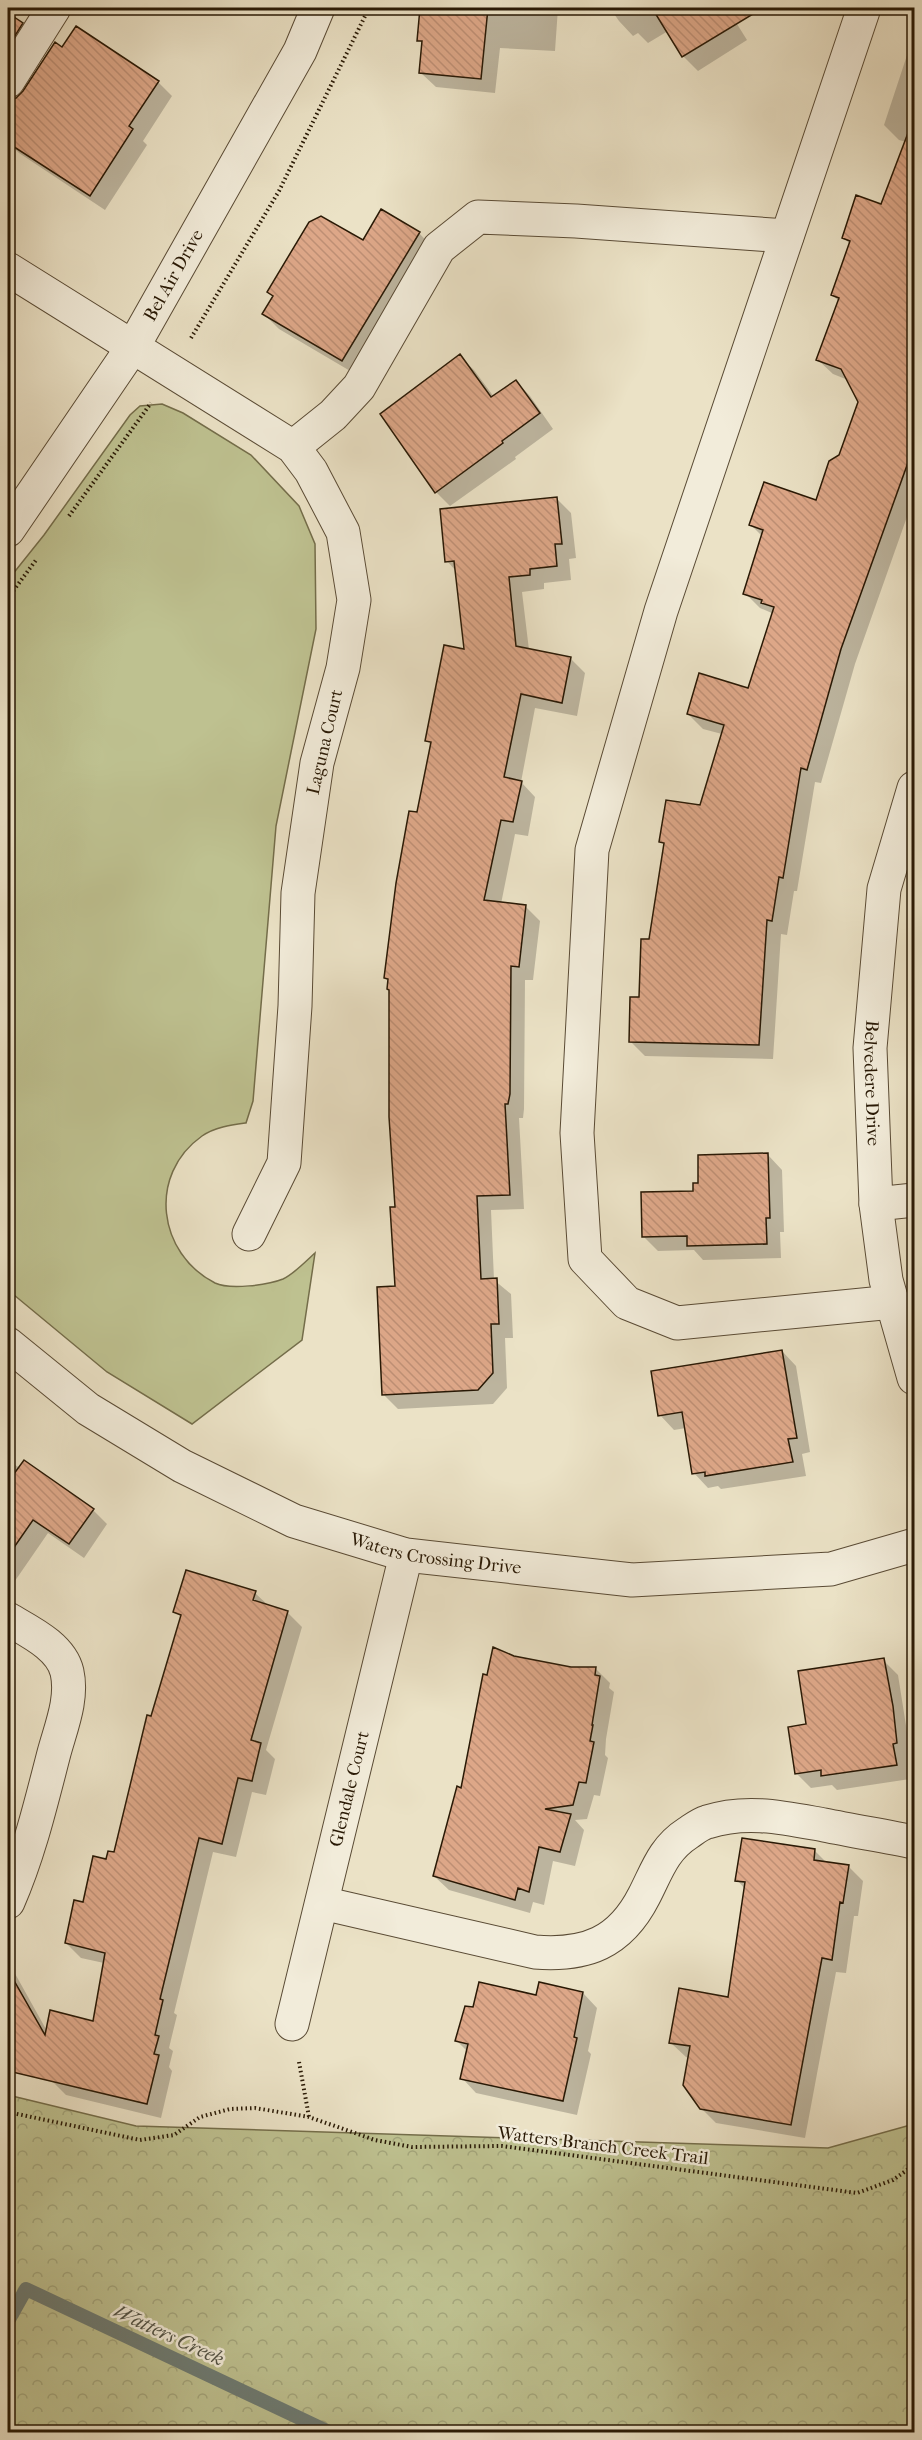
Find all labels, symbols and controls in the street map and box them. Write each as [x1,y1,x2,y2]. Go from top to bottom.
street label: Bel Air Drive [139,226,208,325]
street label: Laguna Court [303,687,347,797]
street label: Belvedere Drive [859,1019,884,1146]
street label: Waters Crossing Drive [347,1528,523,1578]
street label: Glendale Court [325,1728,373,1849]
street label: Watters Branch Creek Trail [495,2123,710,2169]
water label: Watters Creek [110,2299,228,2371]

